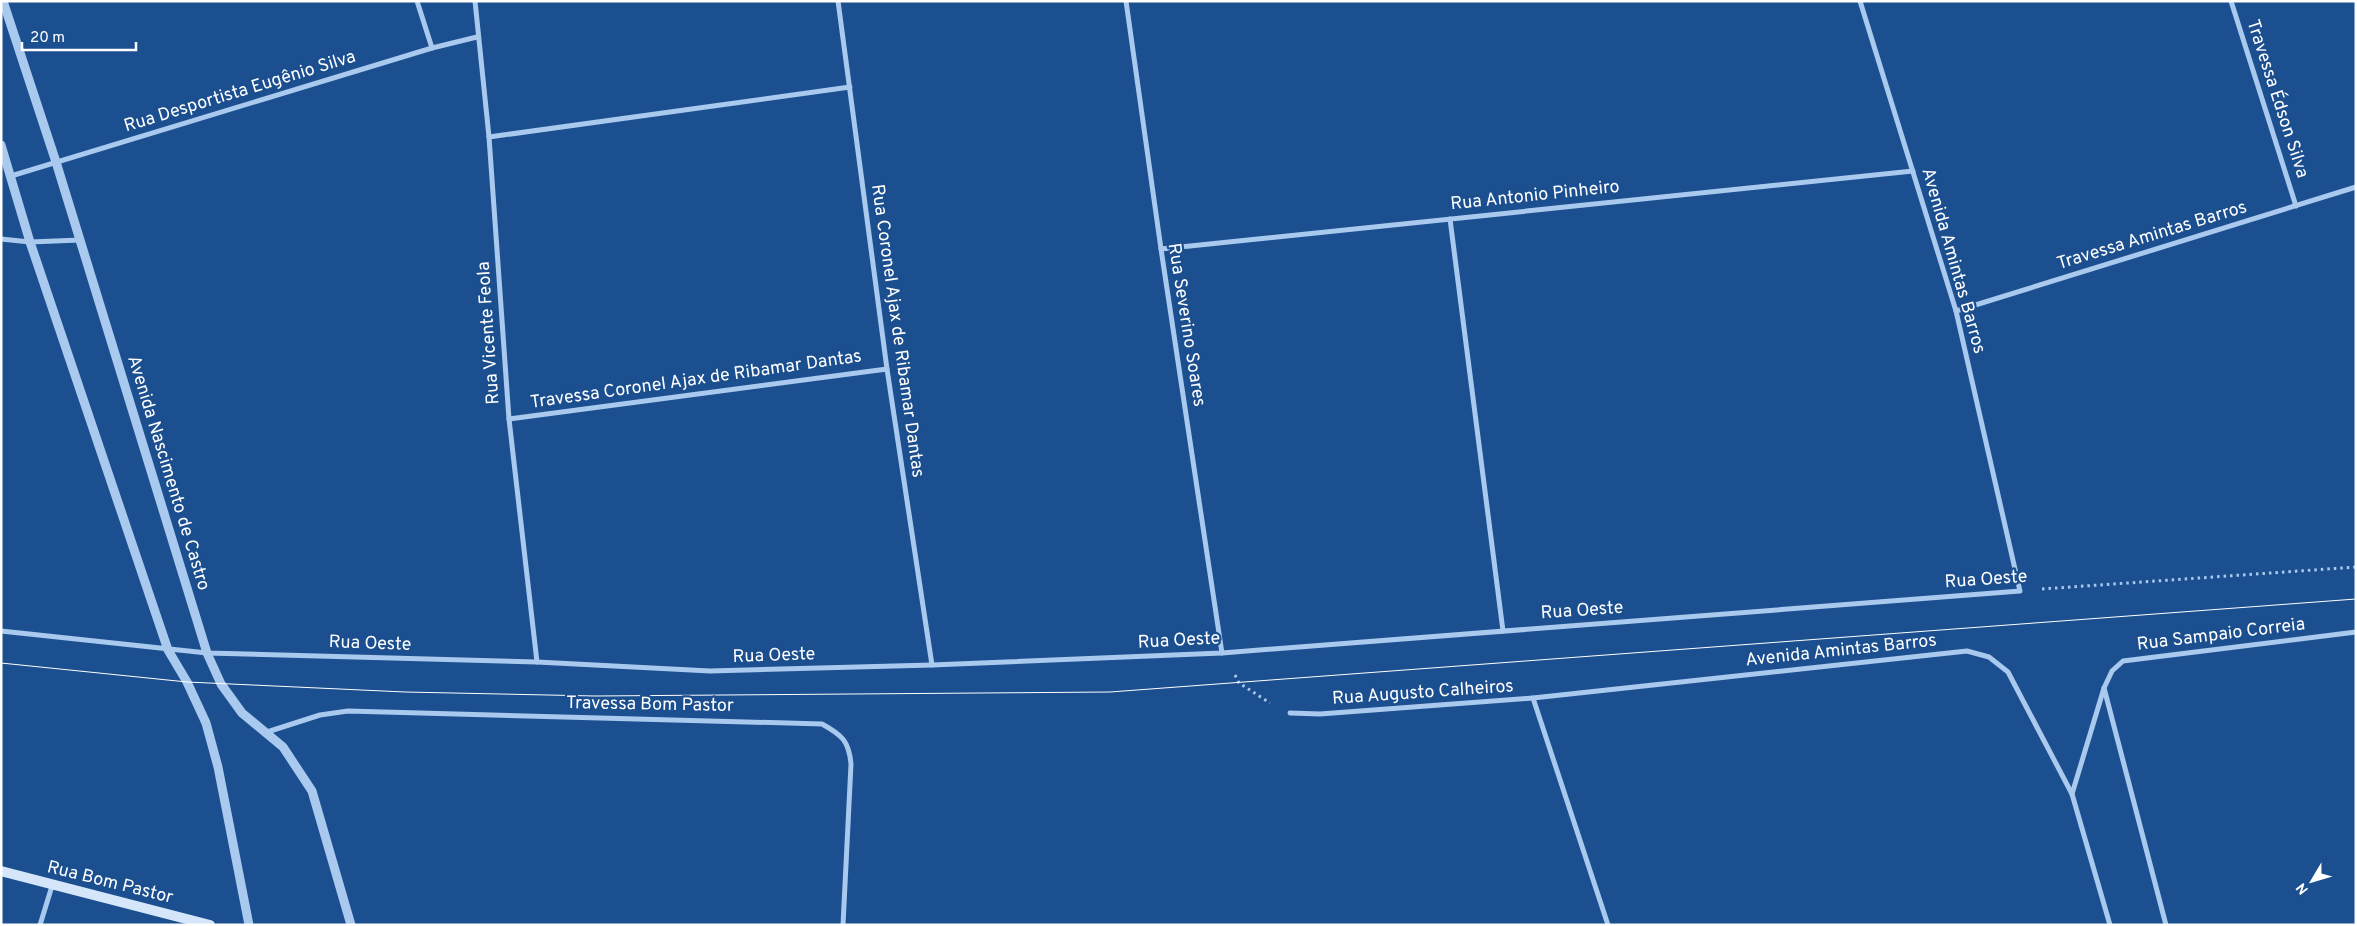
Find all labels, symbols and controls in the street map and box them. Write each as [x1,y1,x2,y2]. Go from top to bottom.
street label: Travessa Édson Silva [2241,16,2315,181]
scale bar [22,20,136,52]
text: 20 m [30,29,65,48]
street label: Rua Desportista Eugênio Silva [121,46,359,138]
street label: Avenida Amintas Barros [1915,165,1991,357]
street label: Rua Antonio Pinheiro [1449,176,1621,216]
street label: Rua Coronel Ajax de Ribamar Dantas [865,183,929,479]
street label: Travessa Amintas Barros [2054,196,2250,276]
street label: Rua Severino Soares [1162,241,1210,409]
street label: Rua Vicente Feola [473,261,505,405]
street label: Travessa Coronel Ajax de Ribamar Dantas [529,345,863,415]
street label: Avenida Nascimento de Castro [121,353,215,593]
street label: Rua Oeste [1944,566,2028,594]
street label: Rua Oeste [1540,597,1624,625]
street label: Rua Sampaio Correia [2136,613,2306,657]
street label: Rua Oeste [1137,627,1221,655]
street label: Avenida Amintas Barros [1744,630,1938,672]
street label: Rua Oeste [328,631,412,657]
street label: Rua Oeste [732,643,816,669]
street label: Rua Augusto Calheiros [1331,675,1515,711]
street label: Travessa Bom Pastor [566,692,734,718]
street label: Rua Bom Pastor [44,856,176,910]
north arrow [2287,856,2337,906]
text: N [2293,879,2313,897]

